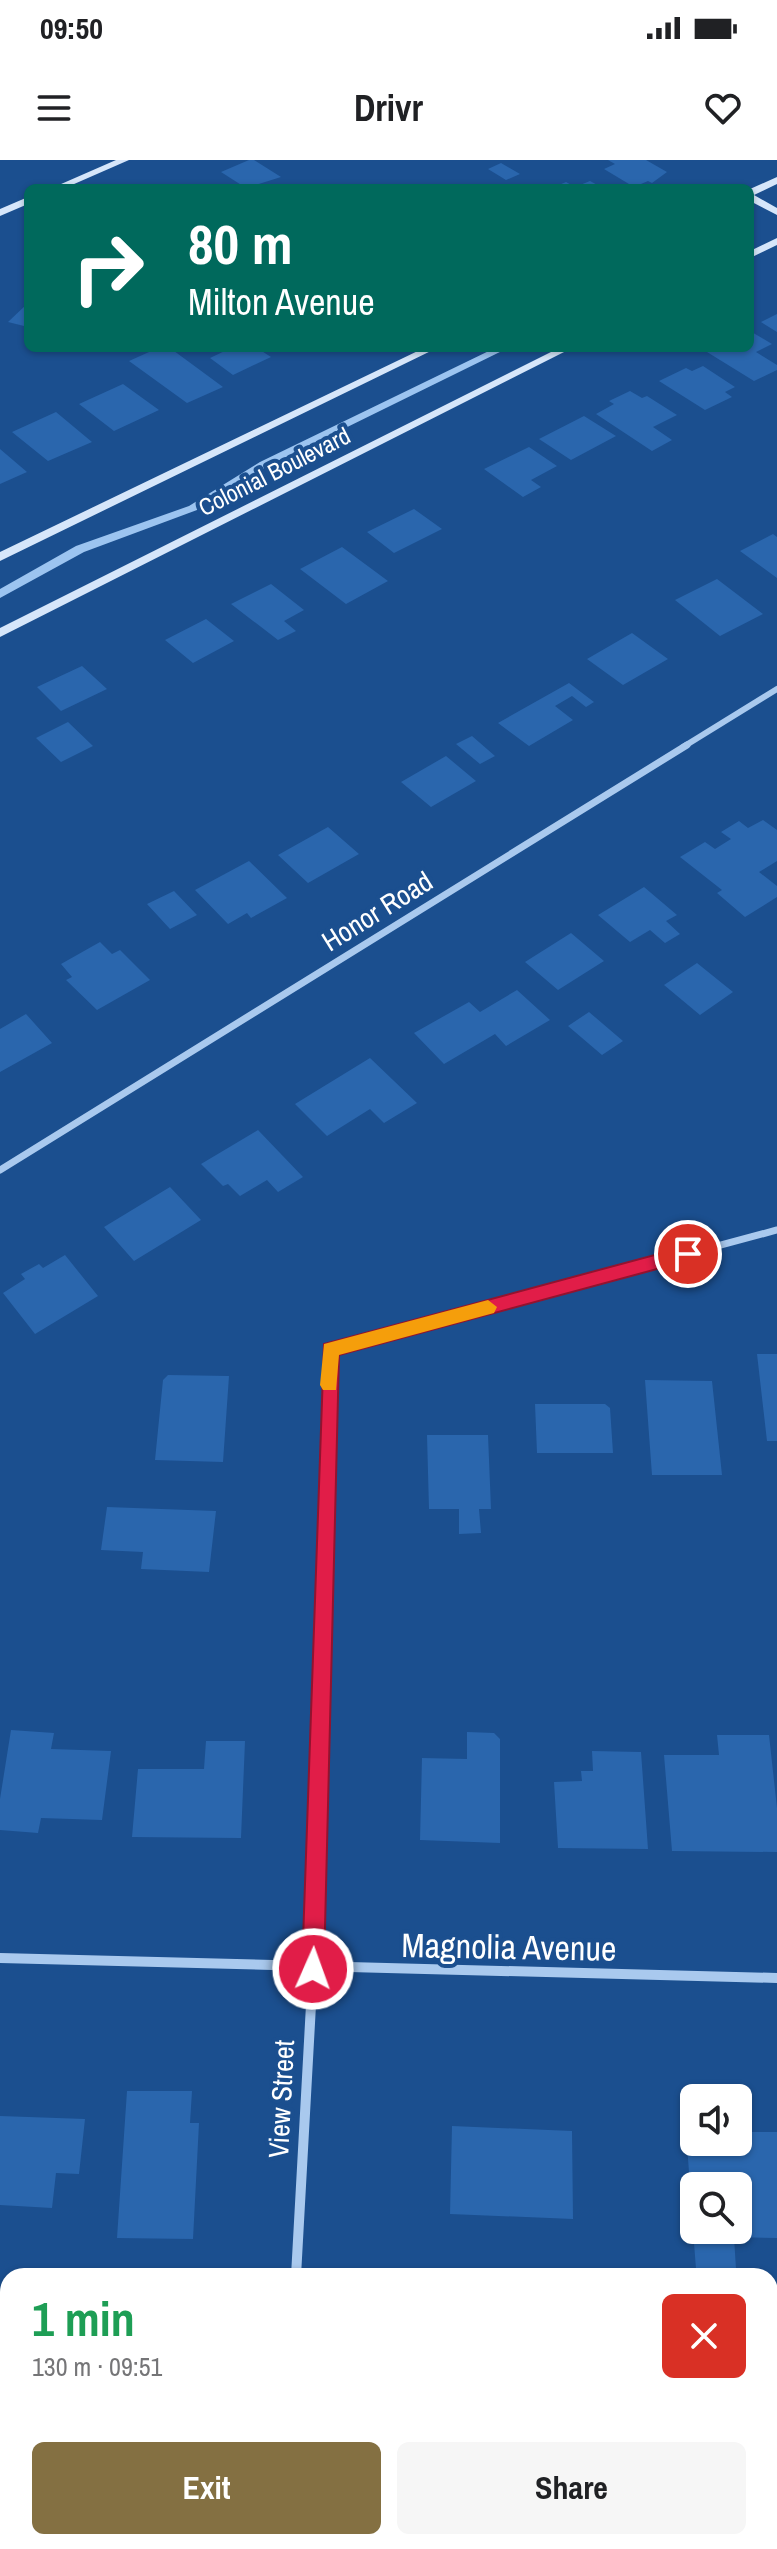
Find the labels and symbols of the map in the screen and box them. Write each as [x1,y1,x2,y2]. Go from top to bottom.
street label: Colonial Boulevard [193,419,355,523]
street label: Honor Road [314,862,440,960]
pin [654,1220,722,1288]
street label: Magnolia Avenue [401,1922,617,1972]
position arrow [271,1927,355,2011]
street label: View Street [259,2039,303,2159]

